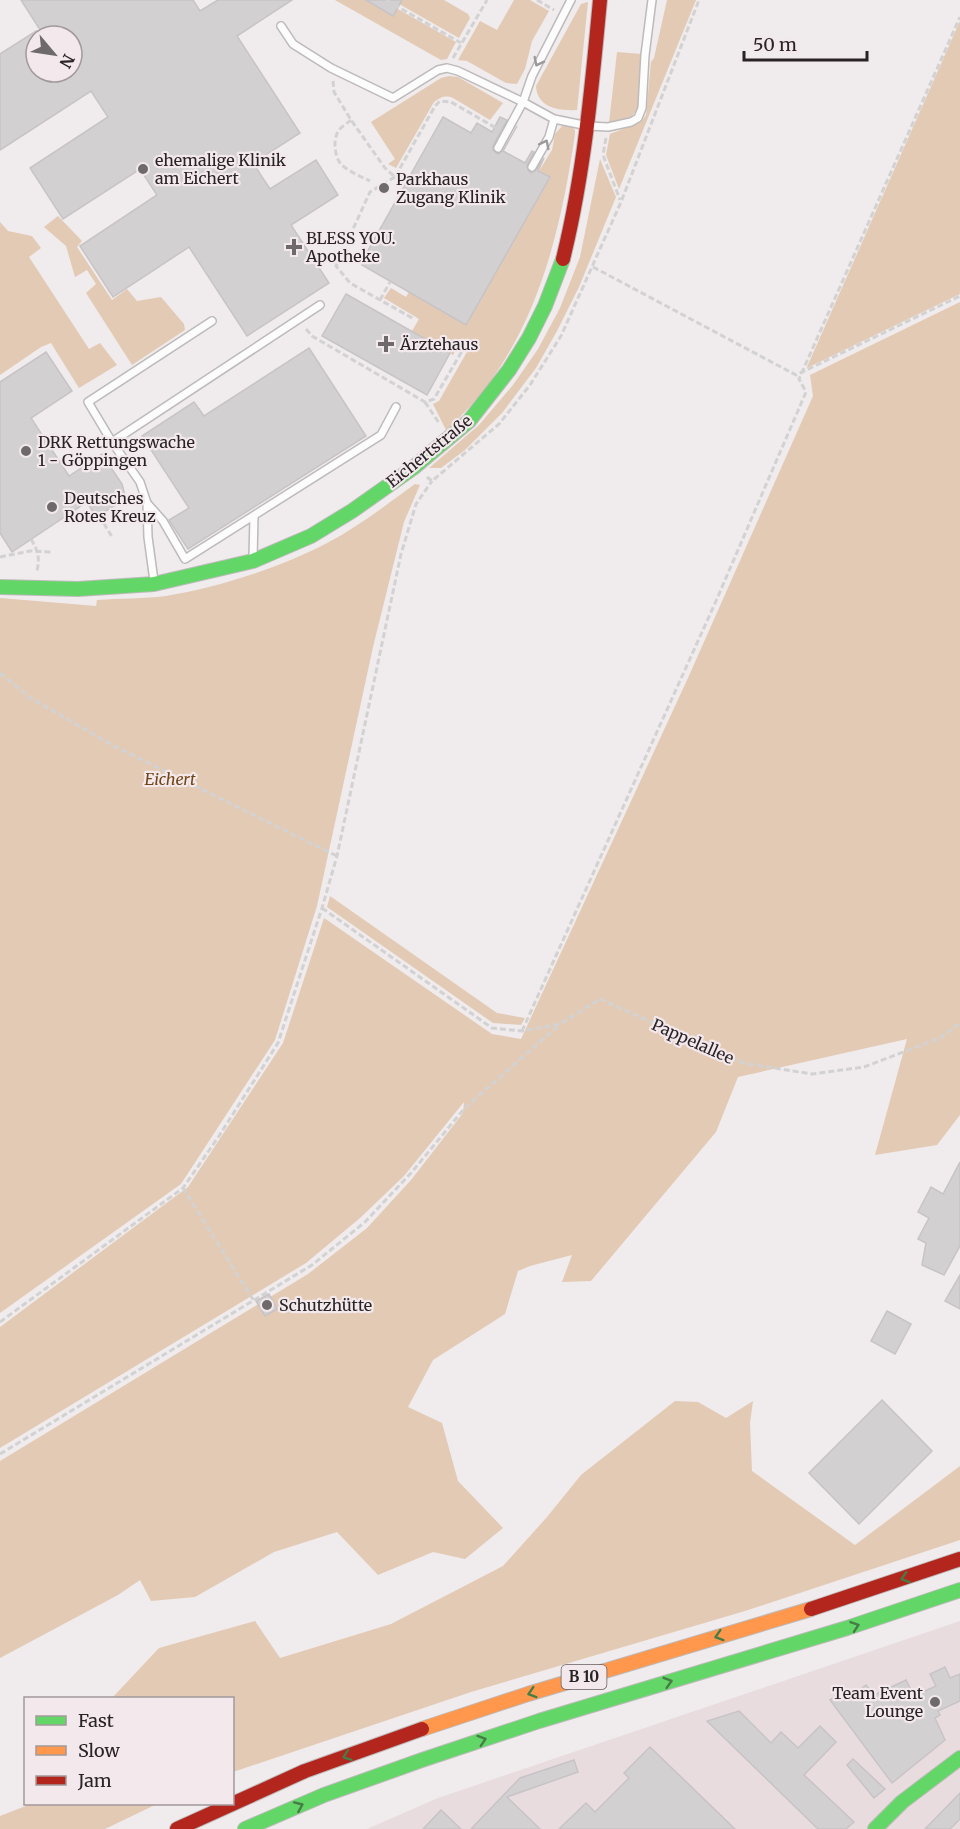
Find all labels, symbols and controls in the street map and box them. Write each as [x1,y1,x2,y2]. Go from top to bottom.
north arrow [24,24,84,84]
scale bar [744,24,867,62]
text: 50 m [753,33,797,56]
text: N [55,51,79,72]
one-way arrow [534,55,546,66]
one-way arrow [538,140,549,150]
place label: ehemalige Klinik am Eichert [155,150,287,188]
marker: ehemalige Klinik am Eichert [136,162,150,176]
place label: Parkhaus Zugang Klinik [396,169,506,207]
marker: Parkhaus Zugang Klinik [377,181,391,195]
place label: BLESS YOU. Apotheke [305,228,395,266]
marker: BLESS YOU. Apotheke [287,240,301,254]
place label: Ärztehaus [399,334,478,354]
marker: Ärztehaus [377,335,395,353]
street label: Eichertstraße [382,410,476,492]
place label: DRK Rettungswache 1 - Göppingen [38,432,195,470]
marker: DRK Rettungswache 1 - Göppingen [19,444,33,458]
place label: Deutsches Rotes Kreuz [64,488,156,526]
marker: Deutsches Rotes Kreuz [45,500,59,514]
park label: Eichert [145,769,196,789]
street label: Pappelallee [649,1014,737,1068]
place label: Schutzhütte [279,1295,372,1315]
marker: Schutzhütte [260,1298,274,1312]
one-way arrow [900,1570,910,1583]
one-way arrow [849,1620,860,1633]
one-way arrow [714,1629,724,1641]
road number: B 10 [562,1665,606,1689]
one-way arrow [662,1677,673,1689]
place label: Team Event Lounge [832,1683,924,1721]
one-way arrow [527,1686,538,1698]
marker: Team Event Lounge [928,1695,942,1709]
legend [24,1697,234,1805]
text: Fast [78,1709,114,1732]
one-way arrow [476,1735,487,1747]
text: Slow [78,1739,121,1762]
one-way arrow [342,1748,353,1761]
text: Jam [77,1769,112,1792]
one-way arrow [292,1801,303,1813]

